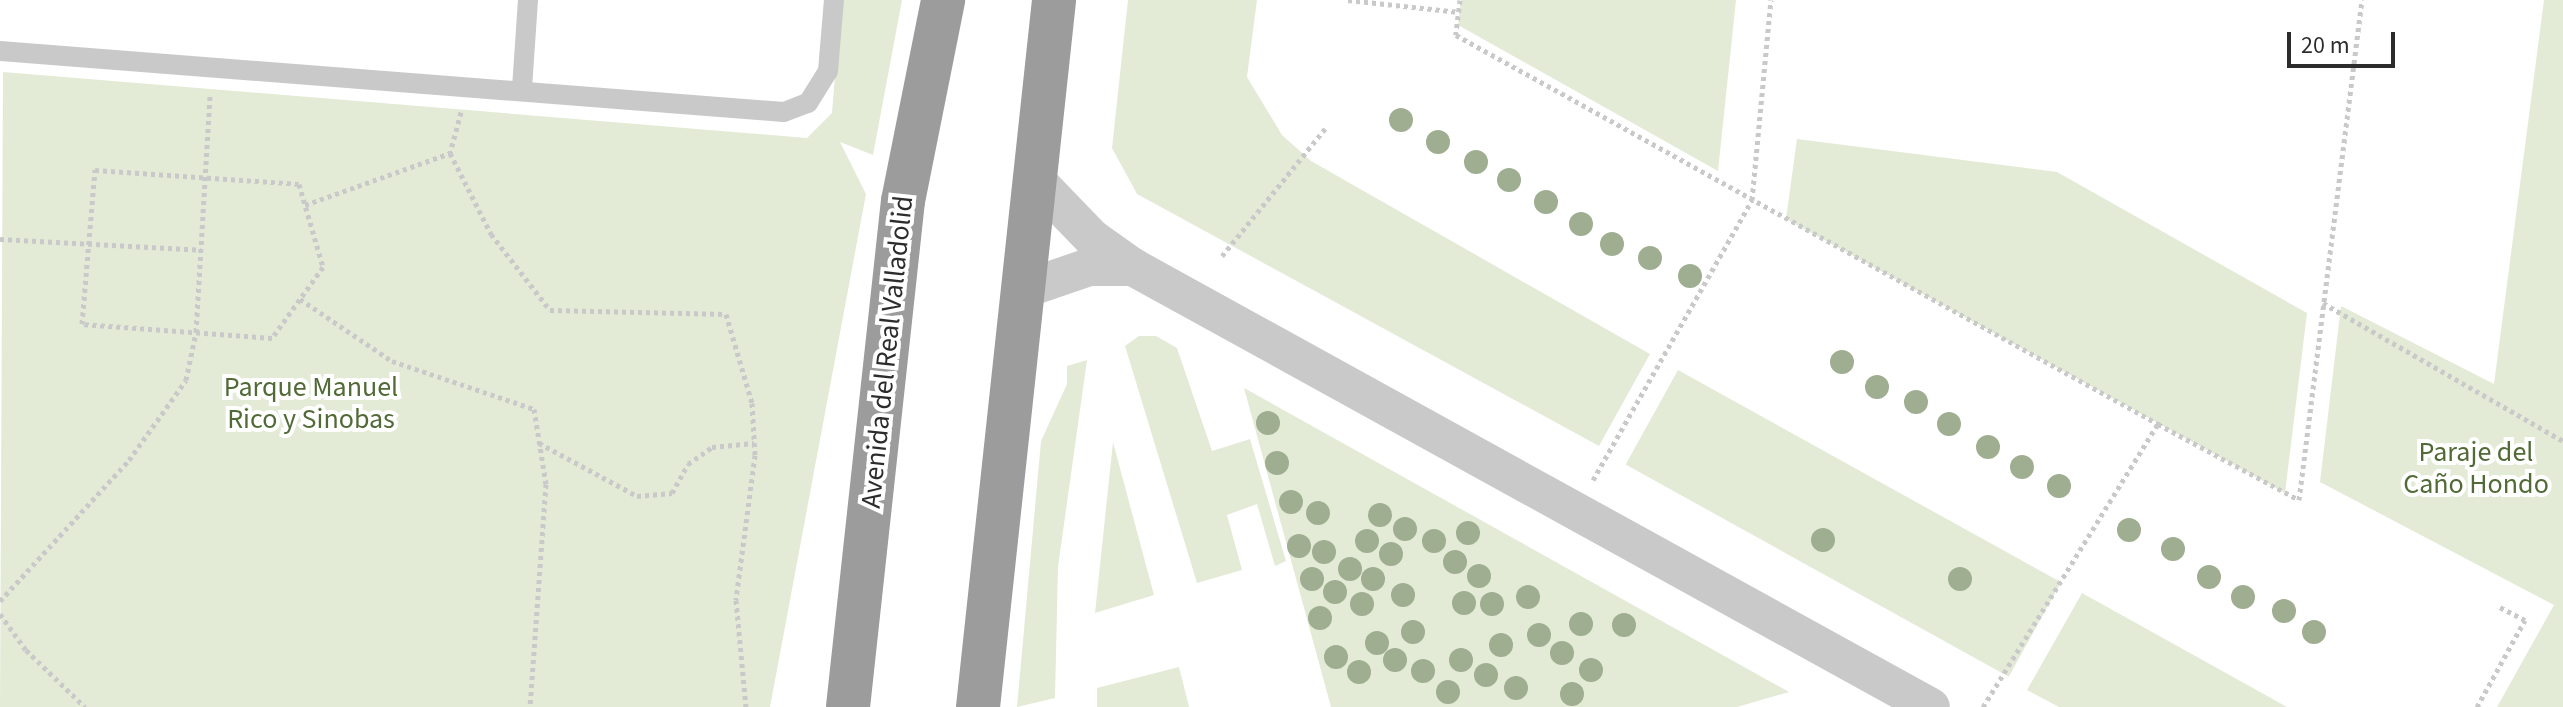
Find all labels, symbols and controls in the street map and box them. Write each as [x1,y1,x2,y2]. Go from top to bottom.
scale bar [2291,16,2399,66]
text: 20 m [2301,28,2350,63]
street label: Avenida del Real Valladolid [854,194,920,510]
park label: Parque Manuel Rico y Sinobas [224,370,398,436]
park label: Paraje del Caño Hondo [2403,435,2549,501]

